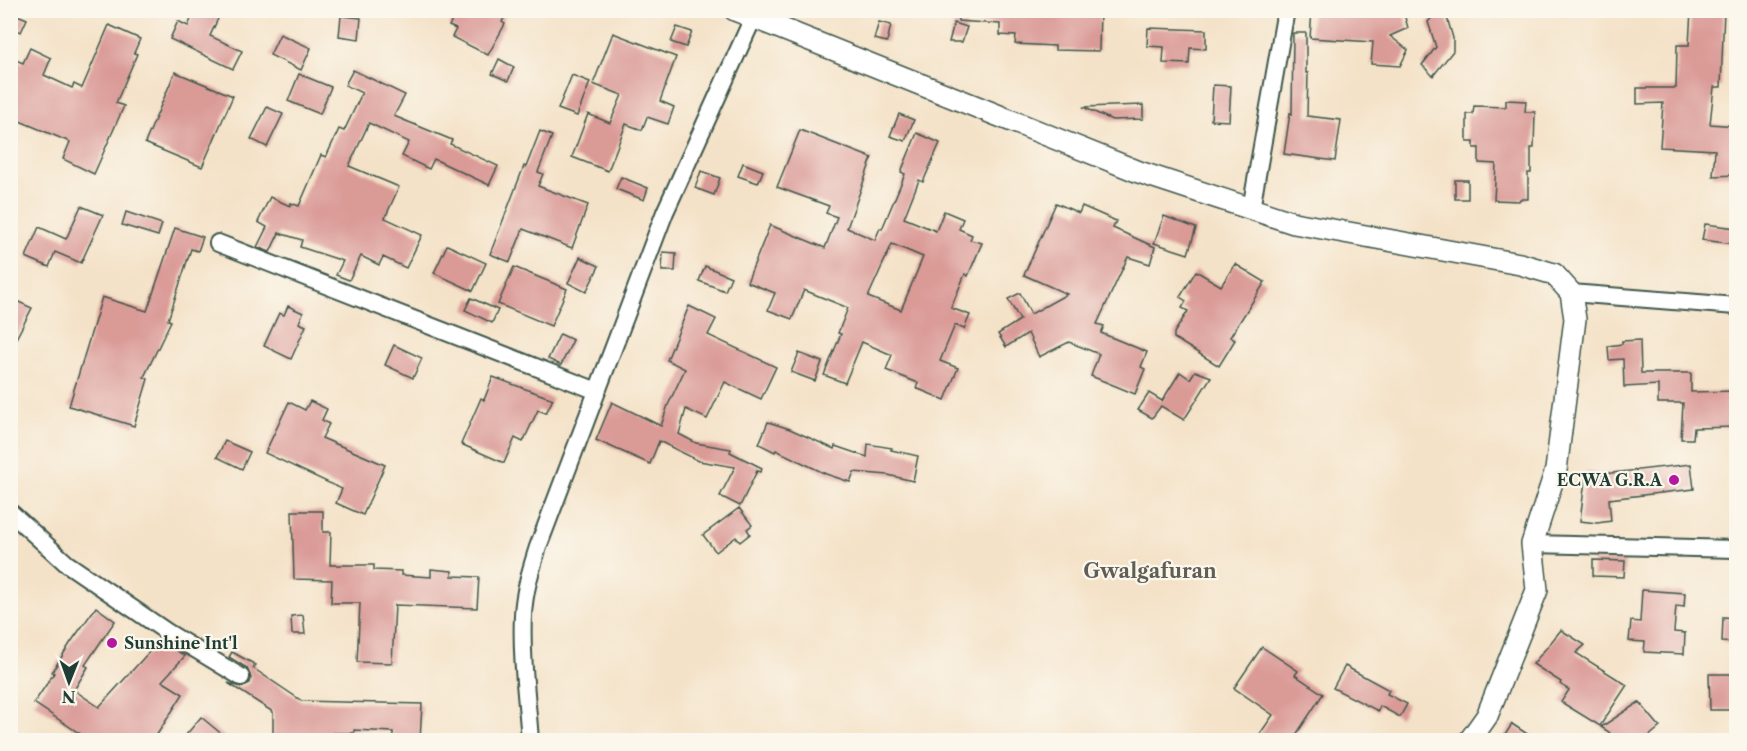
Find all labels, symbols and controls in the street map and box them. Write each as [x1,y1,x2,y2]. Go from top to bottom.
place label: ECWA G.R.A [1557,470,1663,490]
marker: ECWA G.R.A [1667,473,1681,487]
district label: Gwalgafuran [1083,559,1217,583]
place label: Sunshine Int'l [124,633,238,653]
marker: Sunshine Int'l [105,636,119,650]
north arrow [39,652,99,712]
text: N [62,687,76,707]

